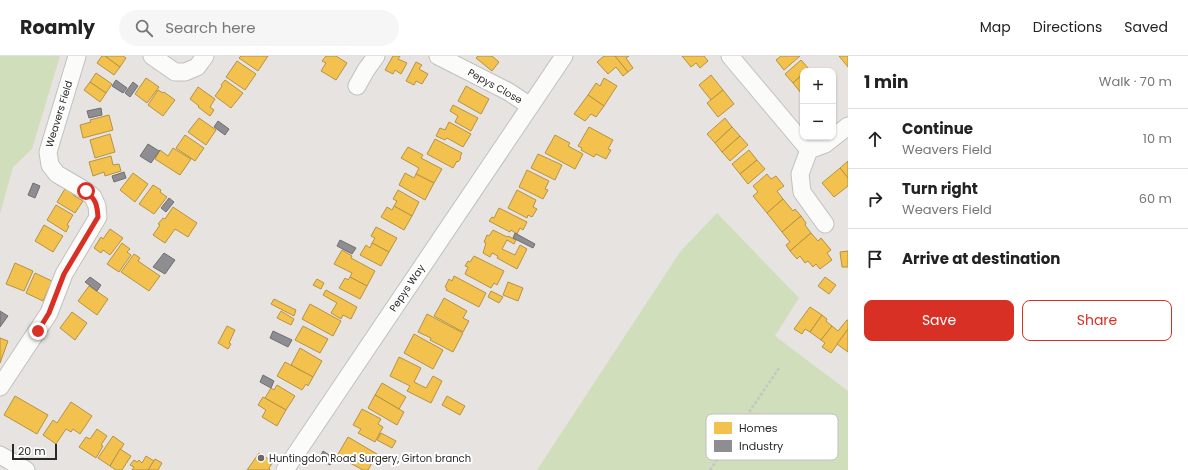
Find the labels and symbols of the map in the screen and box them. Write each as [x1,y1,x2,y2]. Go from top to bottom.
street label: Pepys Close [465,65,525,107]
street label: Weavers Field [42,79,76,149]
route start [77,182,95,200]
street label: Pepys Way [386,261,429,315]
route end [29,322,47,340]
legend [706,414,838,460]
text: Homes [739,420,778,436]
text: Industry [739,438,784,454]
scale bar [12,442,57,461]
place label: Huntingdon Road Surgery, Girton branch [269,451,471,466]
marker: Huntingdon Road Surgery, Girton branch [256,453,266,463]

